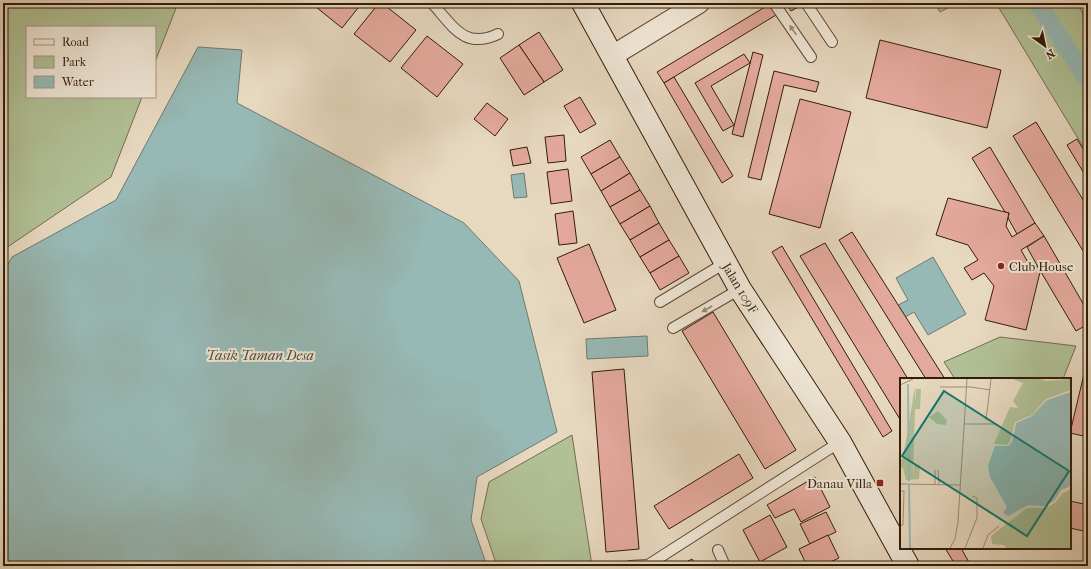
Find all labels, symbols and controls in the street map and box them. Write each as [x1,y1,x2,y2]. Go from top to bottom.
one-way arrow [789,25,797,35]
legend [26,26,156,98]
north arrow [1025,26,1065,66]
text: Road [62,35,89,49]
text: N [1043,46,1057,62]
text: Park [62,55,87,69]
text: Water [61,75,95,89]
street label: Jalan 109F [719,259,761,316]
place label: Club House [1009,259,1074,274]
marker: Club House [996,261,1006,271]
one-way arrow [701,305,712,312]
water label: Tasik Taman Desa [206,347,314,364]
inset map [900,378,1071,549]
place label: Danau Villa [807,476,873,491]
marker: Danau Villa [875,478,885,488]

